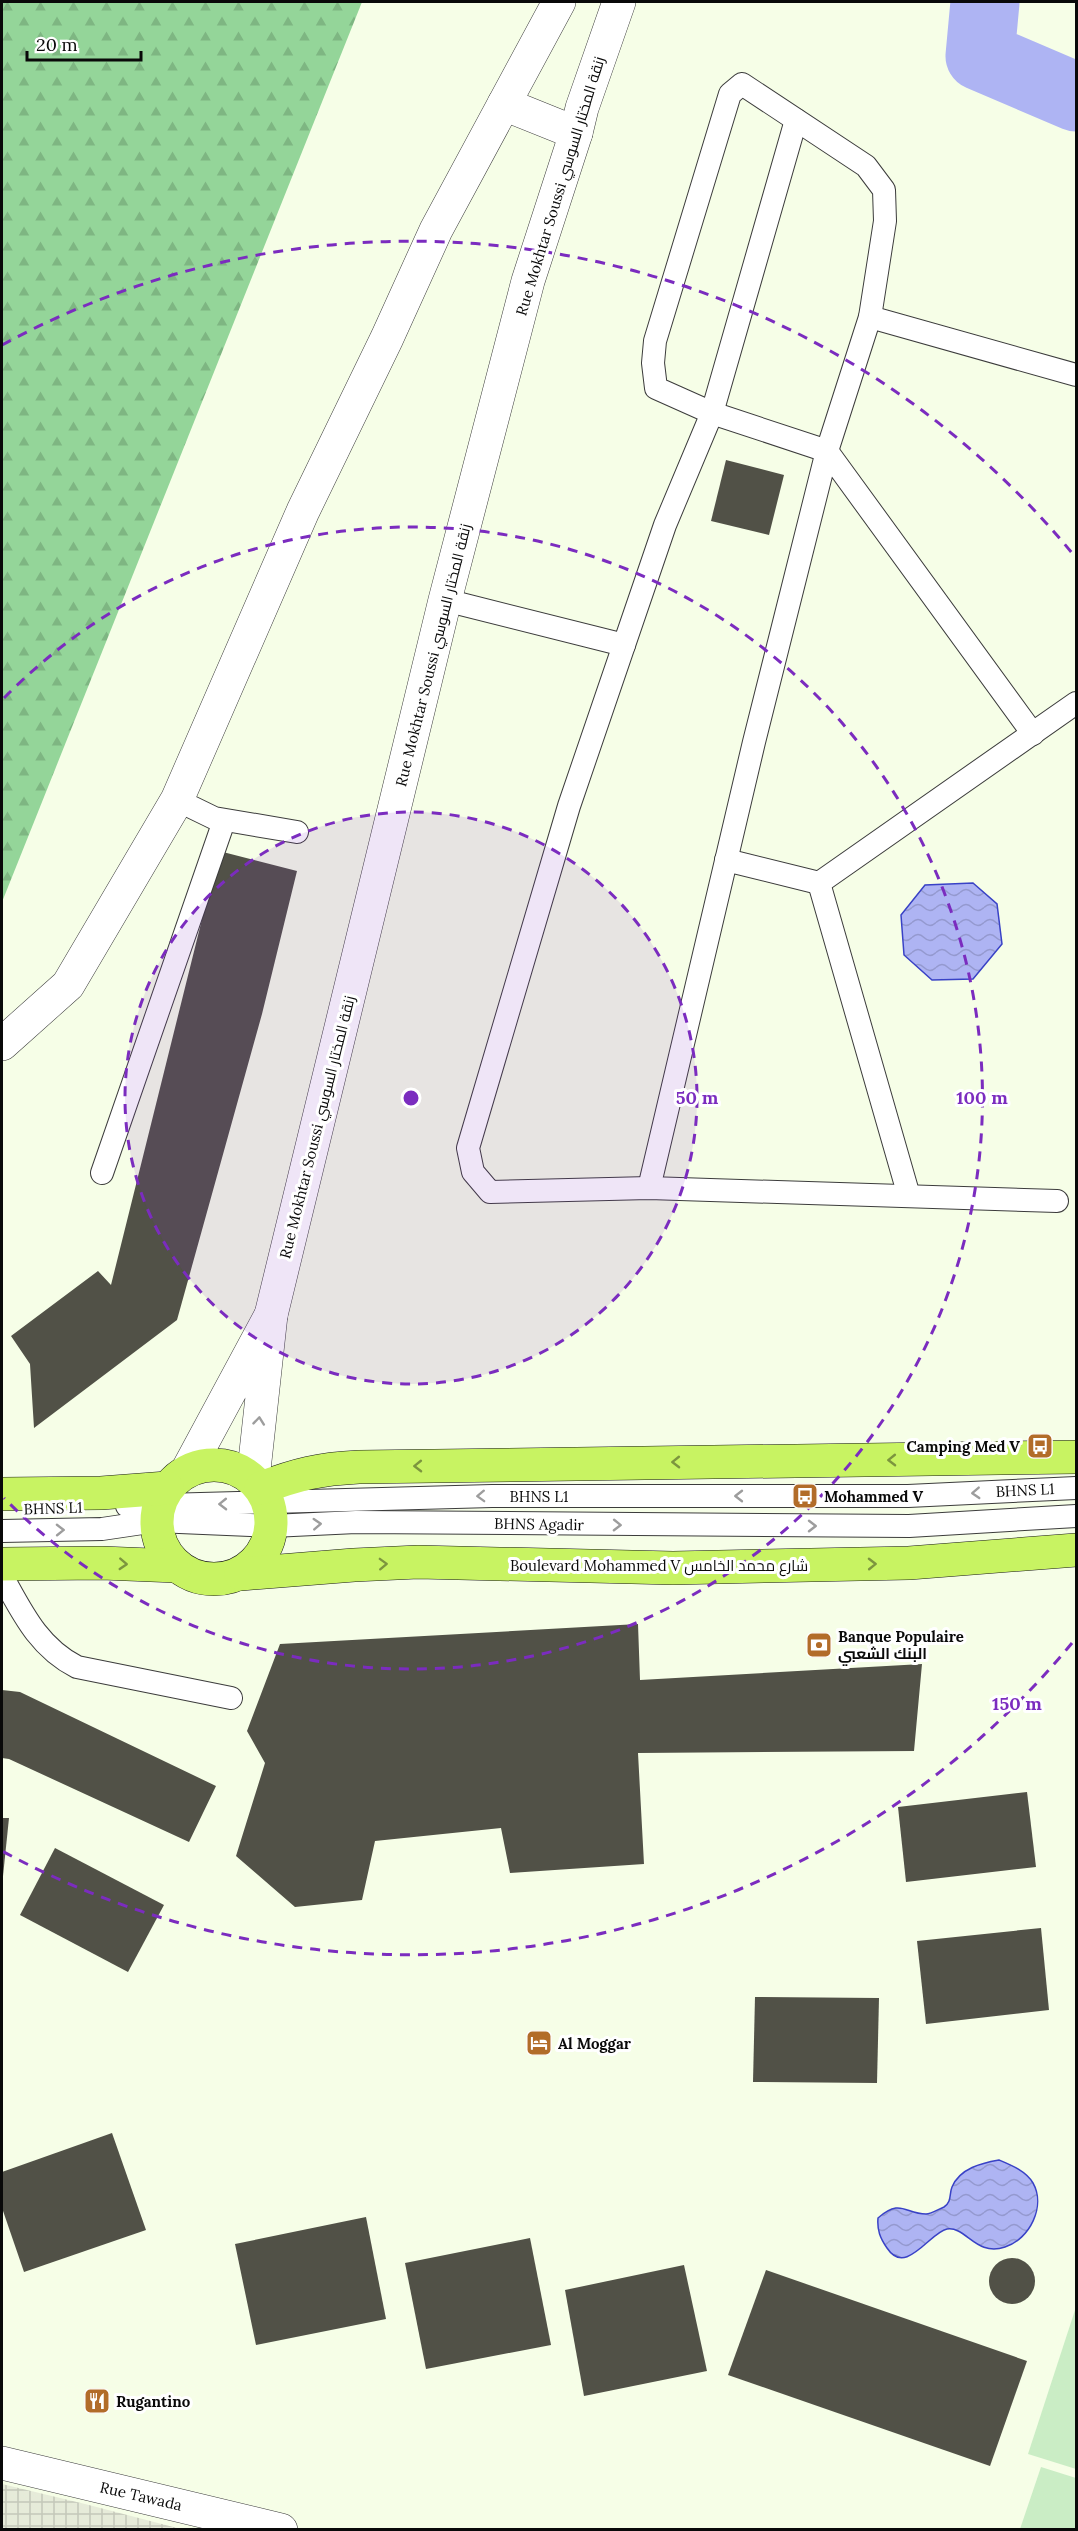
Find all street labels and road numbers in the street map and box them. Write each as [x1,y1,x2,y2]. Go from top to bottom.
street label: Rue Mokhtar Soussi زنقة المختار السوسي [511,54,611,319]
street label: Rue Mokhtar Soussi زنقة المختار السوسي [391,522,478,789]
street label: Rue Mokhtar Soussi زنقة المختار السوسي [275,994,362,1261]
street label: BHNS L1 [995,1479,1055,1501]
street label: BHNS L1 [510,1487,568,1506]
street label: BHNS L1 [23,1497,83,1519]
street label: BHNS Agadir [494,1514,585,1534]
street label: Boulevard Mohammed V شارع محمد الخامس [510,1556,808,1577]
street label: Rue Tawada [98,2477,184,2515]

